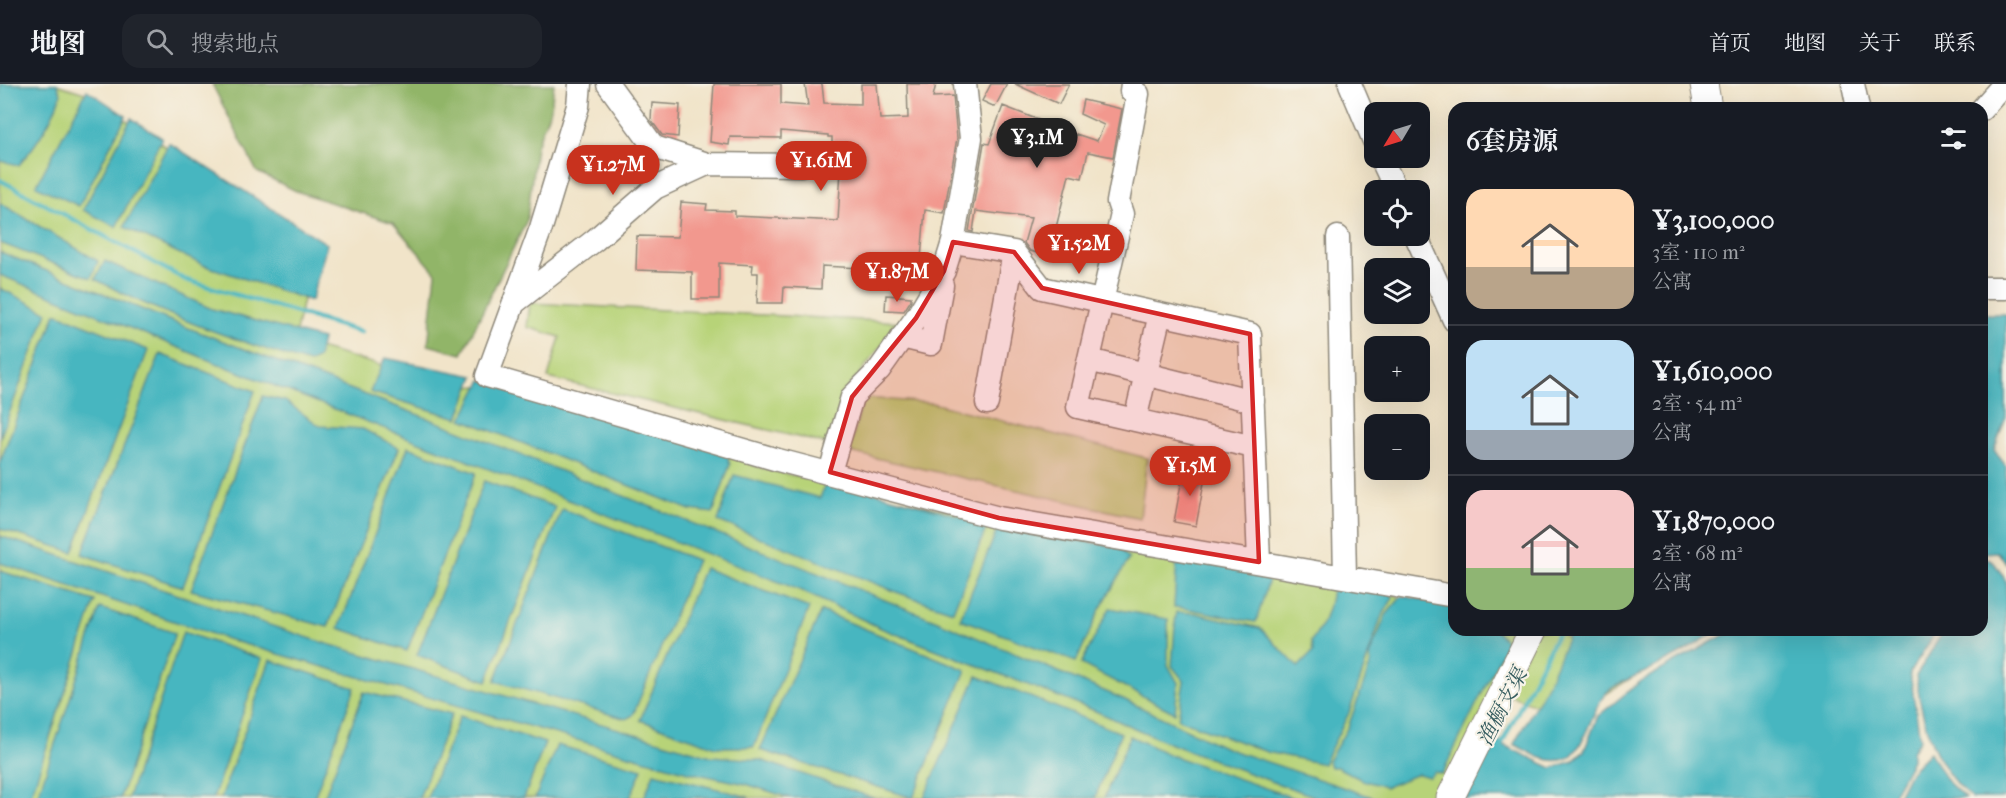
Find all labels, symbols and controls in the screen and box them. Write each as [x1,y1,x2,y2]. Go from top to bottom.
search box [122,14,542,68]
icon: search [143,25,176,58]
text: 地图 [30,27,86,60]
text: 搜索地点 [191,31,279,57]
text: 首页 [1709,31,1751,55]
text: 地图 [1784,31,1826,55]
text: 关于 [1859,31,1901,55]
text: 联系 [1934,31,1976,55]
north arrow [1364,102,1430,168]
map controls [1364,102,1430,480]
pin: ¥3.1M [995,118,1079,169]
icon: filters [1937,122,1970,155]
text: ¥3.1M [1010,126,1064,149]
text: 6套房源 [1466,126,1558,157]
pin: ¥1.61M [772,141,870,192]
pin: ¥1.27M [564,145,662,196]
text: ¥1.61M [790,149,852,172]
text: ¥1.27M [581,153,645,176]
button: locate [1364,180,1430,246]
text: ¥3,100,000 [1652,205,1775,236]
icon: home [1514,213,1586,285]
pin: ¥1.52M [1030,224,1128,275]
text: ¥1.52M [1048,232,1110,255]
text: 3室 · 110 m² [1652,241,1745,264]
pin: ¥1.87M [848,252,946,303]
button: layers [1364,258,1430,324]
text: ¥1.87M [865,260,929,283]
text: 公寓 [1652,270,1692,293]
button: + [1364,336,1430,402]
text: ¥1,610,000 [1652,356,1773,387]
icon: home [1514,364,1586,436]
text: 2室 · 54 m² [1652,392,1742,415]
button: − [1364,414,1430,480]
text: 公寓 [1652,421,1692,444]
pin: ¥1.5M [1148,446,1232,497]
text: ¥1.5M [1164,454,1216,477]
text: ¥1,870,000 [1652,506,1775,537]
icon: home [1514,514,1586,586]
text: 2室 · 68 m² [1652,542,1742,565]
text: 公寓 [1652,571,1692,594]
water label: 渔橱支渠 [1472,661,1533,750]

